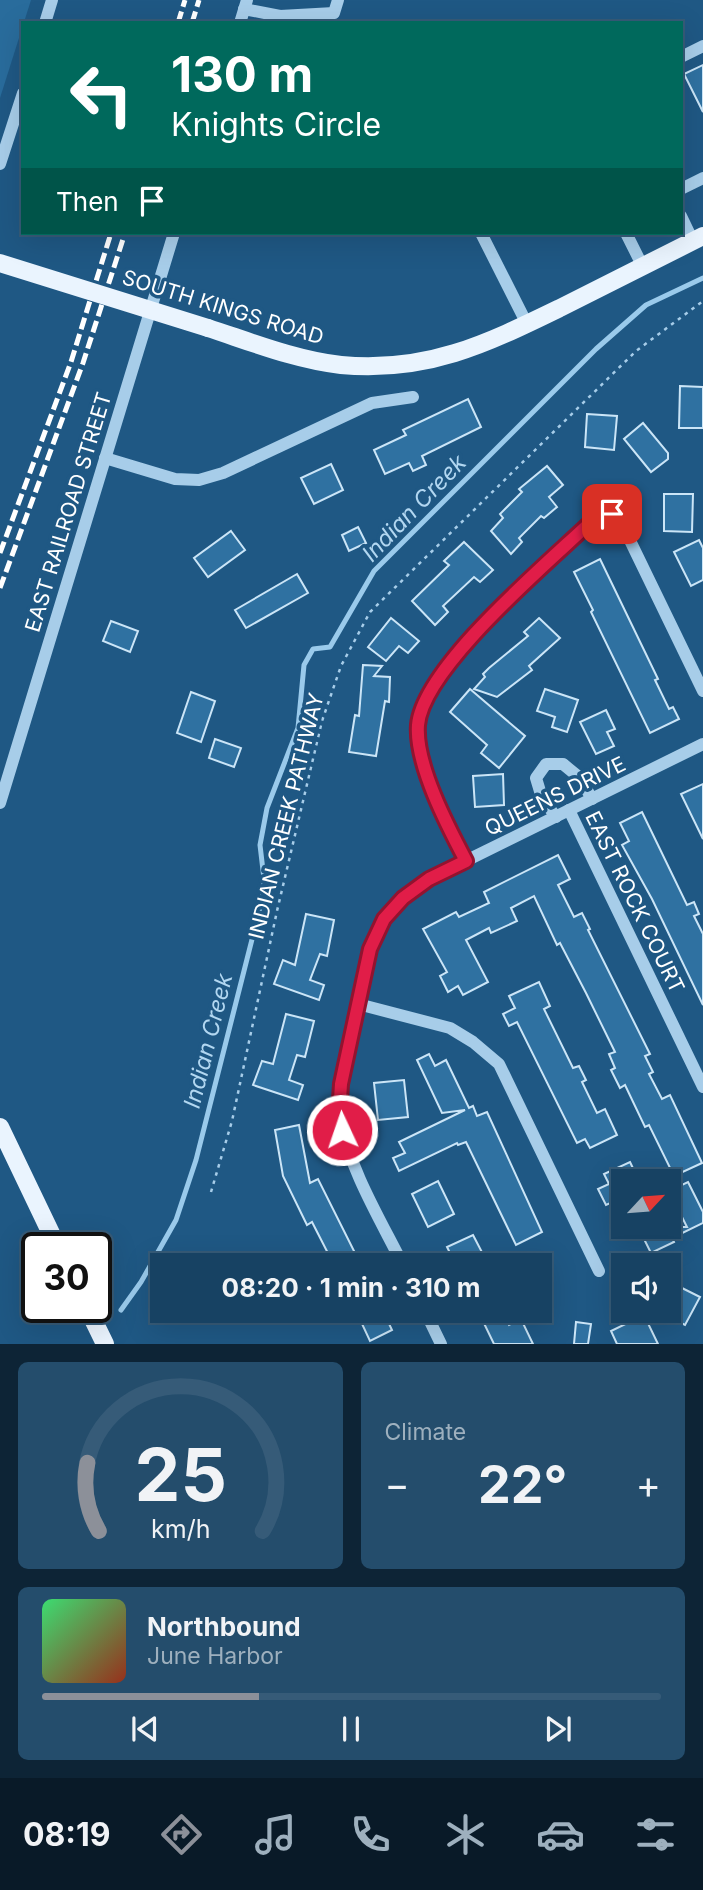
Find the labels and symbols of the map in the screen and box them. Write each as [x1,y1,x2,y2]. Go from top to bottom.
street label: SOUTH KINGS ROAD [119,264,327,350]
street label: EAST RAILROAD STREET [20,389,116,635]
water label: Indian Creek [356,448,472,567]
pin [582,484,642,544]
street label: INDIAN CREEK PATHWAY [243,690,329,942]
street label: QUEENS DRIVE [481,751,629,841]
street label: EAST ROCK COURT [580,807,690,997]
water label: Indian Creek [178,970,238,1111]
position arrow [305,1093,379,1167]
north arrow [611,1169,681,1239]
speed limit sign: 30 [21,1232,112,1323]

